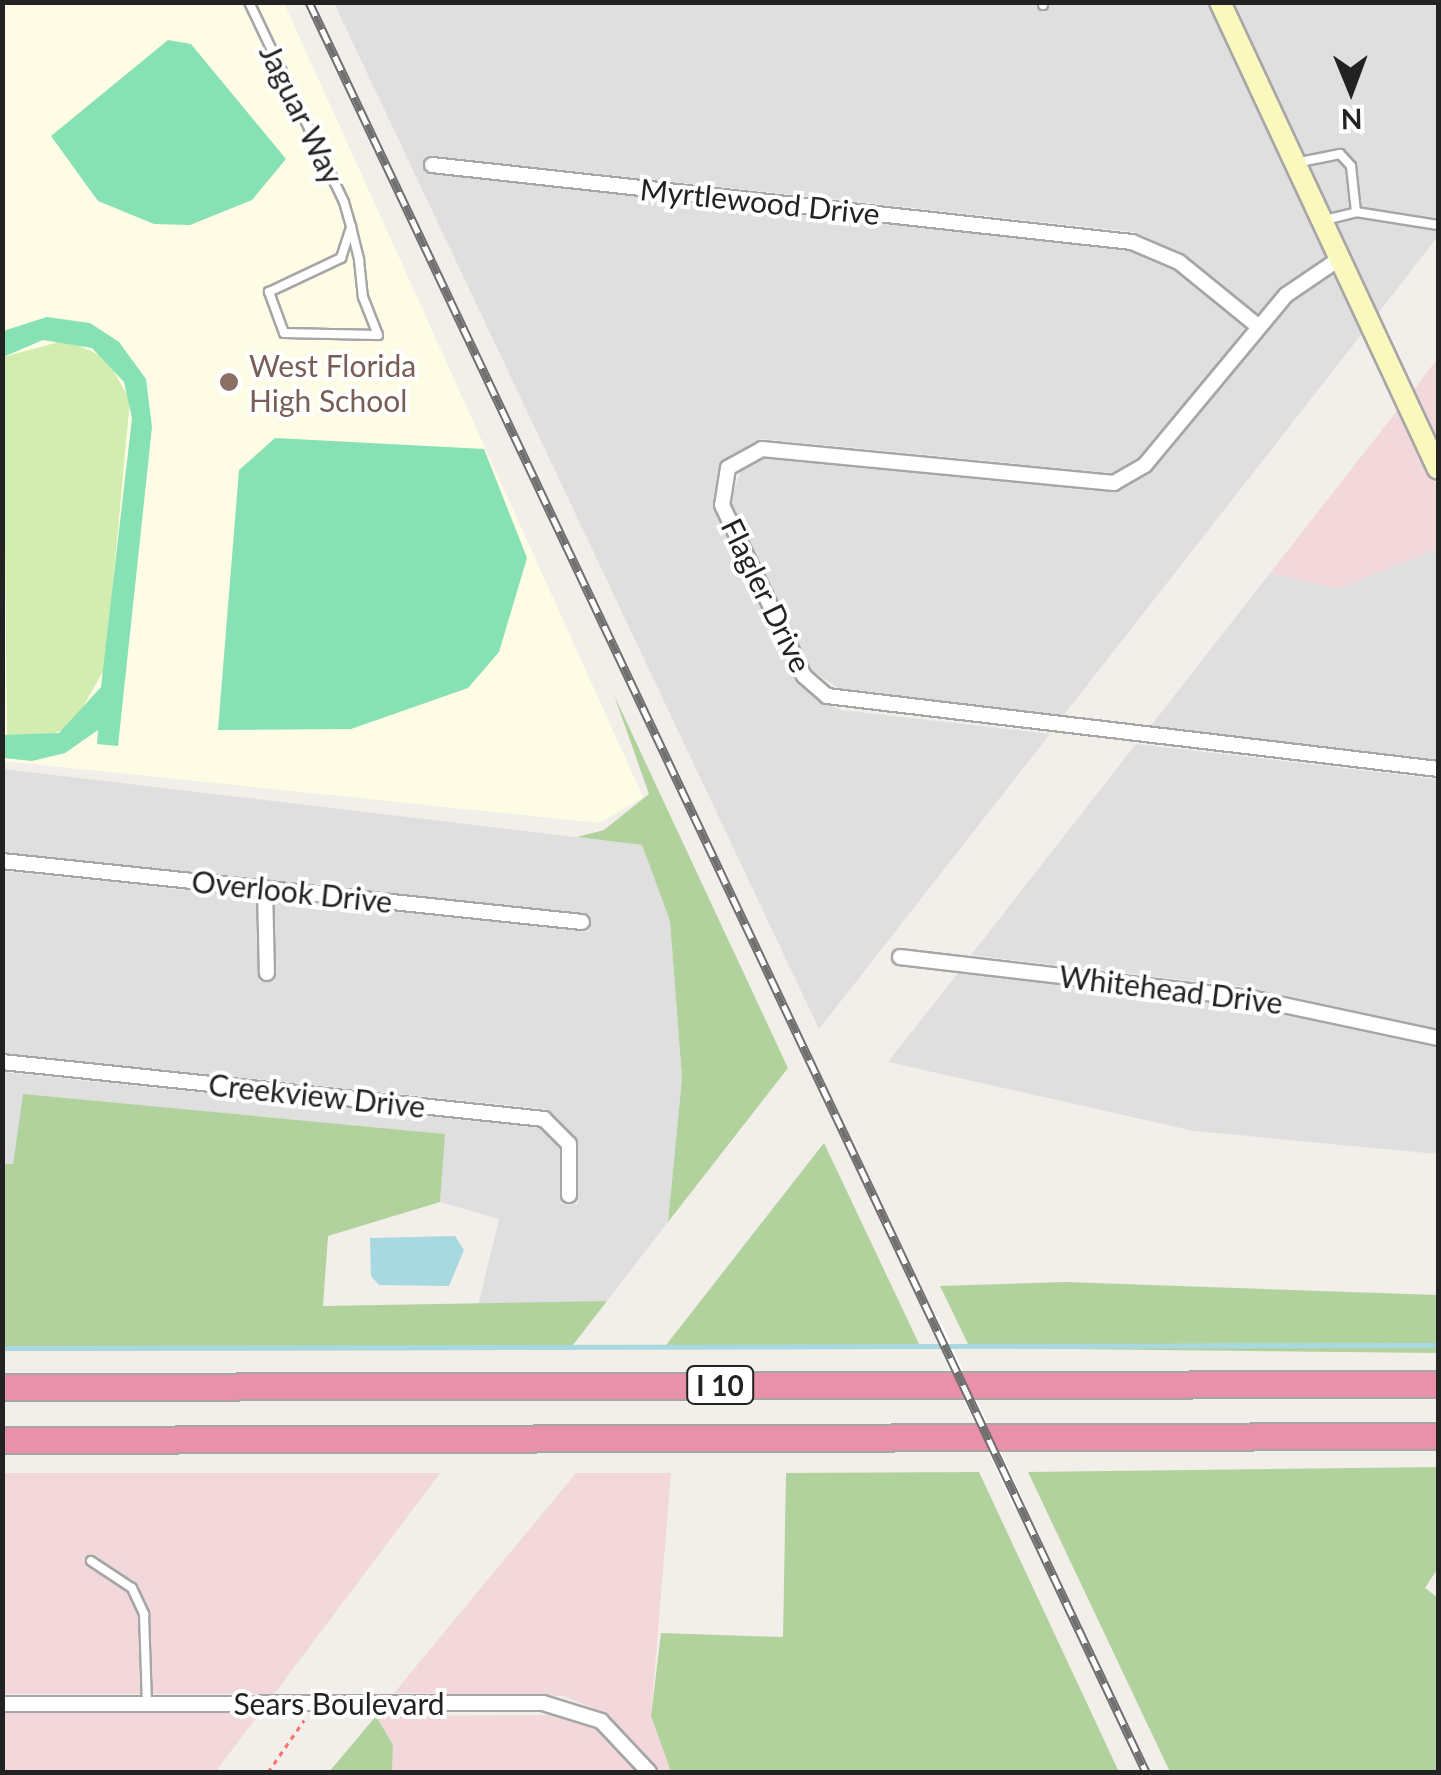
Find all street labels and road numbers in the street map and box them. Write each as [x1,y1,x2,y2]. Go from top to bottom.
street label: Jaguar Way [252,38,352,190]
street label: Myrtlewood Drive [638,171,882,231]
street label: Flagler Drive [714,512,820,678]
street label: Overlook Drive [190,863,394,919]
street label: Whitehead Drive [1057,957,1285,1021]
street label: Creekview Drive [207,1066,427,1124]
road number: I 10 [685,1362,755,1408]
street label: Sears Boulevard [233,1685,445,1721]

